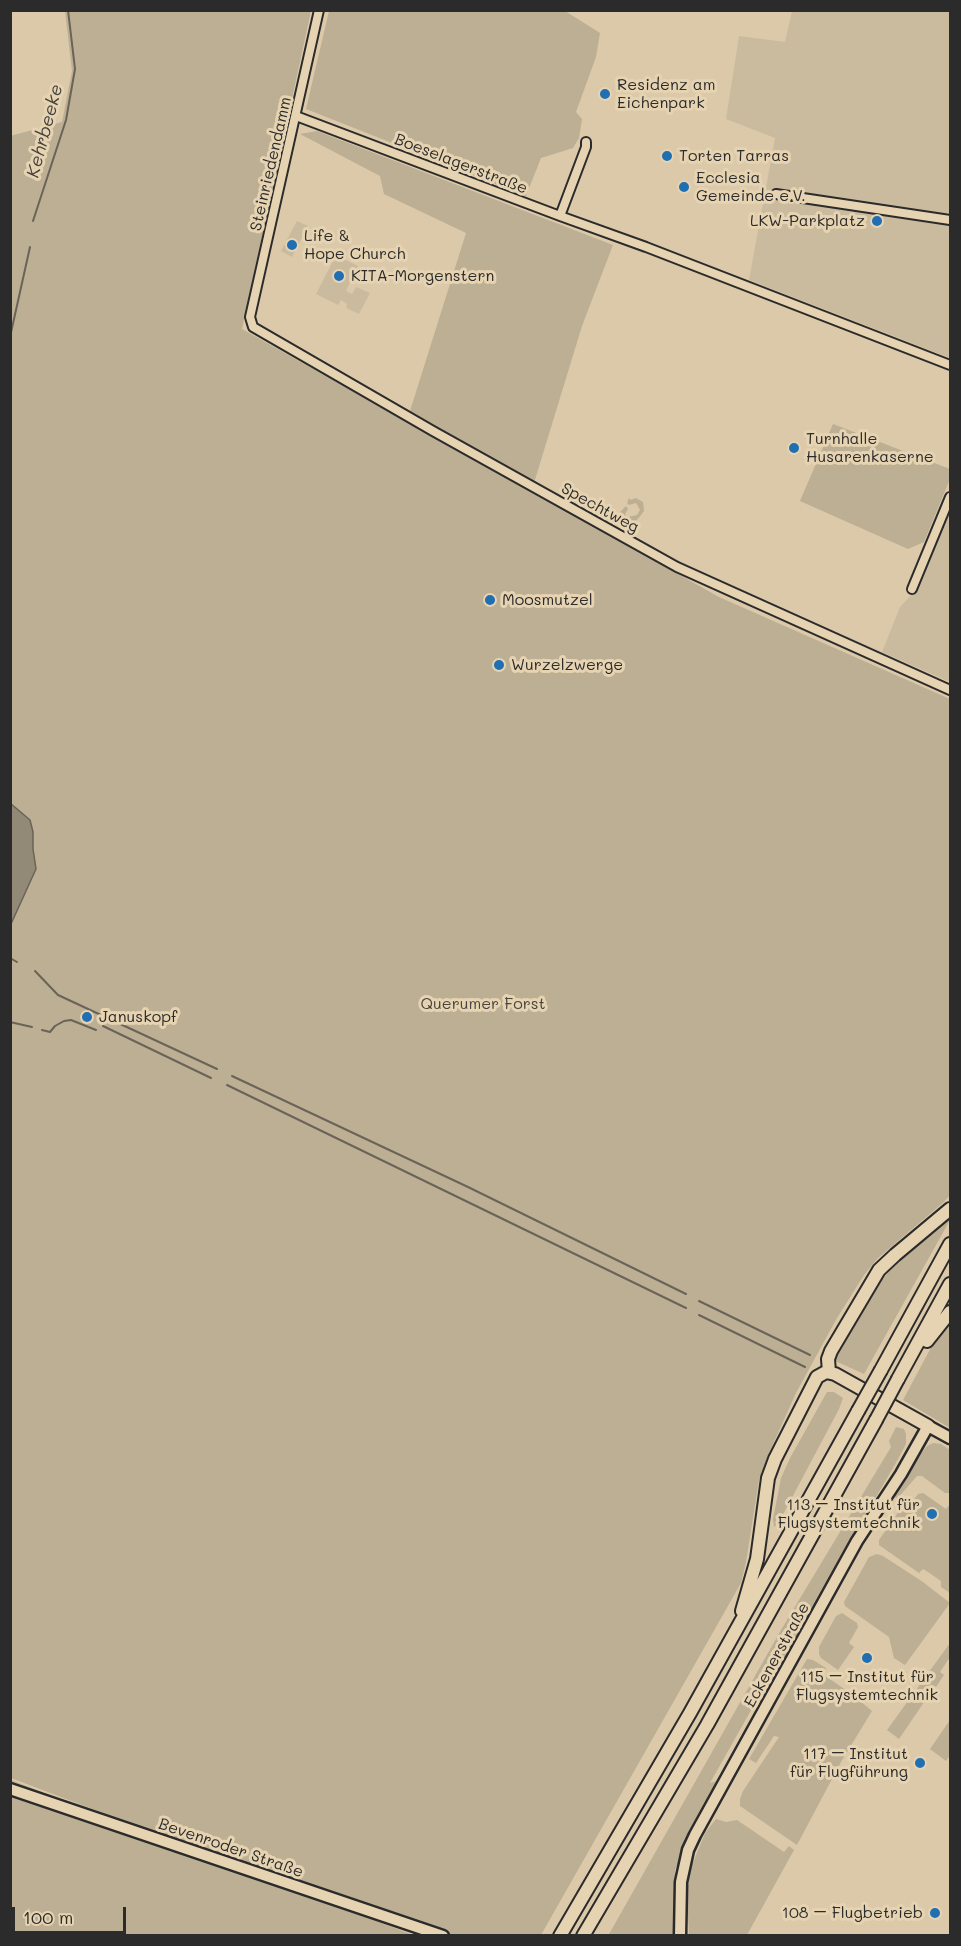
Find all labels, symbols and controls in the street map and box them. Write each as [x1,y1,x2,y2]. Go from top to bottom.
place label: Residenz am Eichenpark [617,75,715,113]
water label: Kehrbeeke [22,82,68,180]
marker: Residenz am Eichenpark [598,87,612,101]
street label: Steinriedendamm [246,95,296,233]
street label: Boeselagerstraße [392,130,530,198]
place label: Torten Tarras [679,146,789,166]
marker: Torten Tarras [660,149,674,163]
place label: Ecclesia Gemeinde e.V. [696,168,806,206]
marker: Ecclesia Gemeinde e.V. [677,180,691,194]
place label: LKW-Parkplatz [750,211,865,231]
marker: LKW-Parkplatz [870,214,884,228]
place label: Life & Hope Church [304,226,405,264]
marker: Life & Hope Church [285,238,299,252]
place label: KITA-Morgenstern [351,266,494,286]
marker: KITA-Morgenstern [332,269,346,283]
place label: Turnhalle Husarenkaserne [806,429,934,467]
marker: Turnhalle Husarenkaserne [787,441,801,455]
street label: Spechtweg [558,479,642,537]
place label: Moosmutzel [502,590,593,610]
marker: Moosmutzel [483,593,497,607]
place label: Wurzelzwerge [511,655,623,675]
marker: Wurzelzwerge [492,658,506,672]
park label: Querumer Forst [420,994,546,1014]
place label: Januskopf [99,1007,177,1027]
marker: Januskopf [80,1010,94,1024]
place label: 113 – Institut für Flugsystemtechnik [778,1495,920,1533]
marker: 113 – Institut für Flugsystemtechnik [925,1507,939,1521]
street label: Eckenerstraße [740,1599,814,1711]
marker: 115 – Institut für Flugsystemtechnik [860,1651,874,1665]
place label: 115 – Institut für Flugsystemtechnik [796,1667,938,1705]
place label: 117 – Institut für Flugführung [790,1744,908,1782]
marker: 117 – Institut für Flugführung [913,1756,927,1770]
street label: Bevenroder Straße [156,1814,306,1882]
scale bar [15,1895,129,1933]
place label: 108 – Flugbetrieb [782,1903,923,1923]
text: 100 m [23,1905,73,1929]
marker: 108 – Flugbetrieb [928,1906,942,1920]

